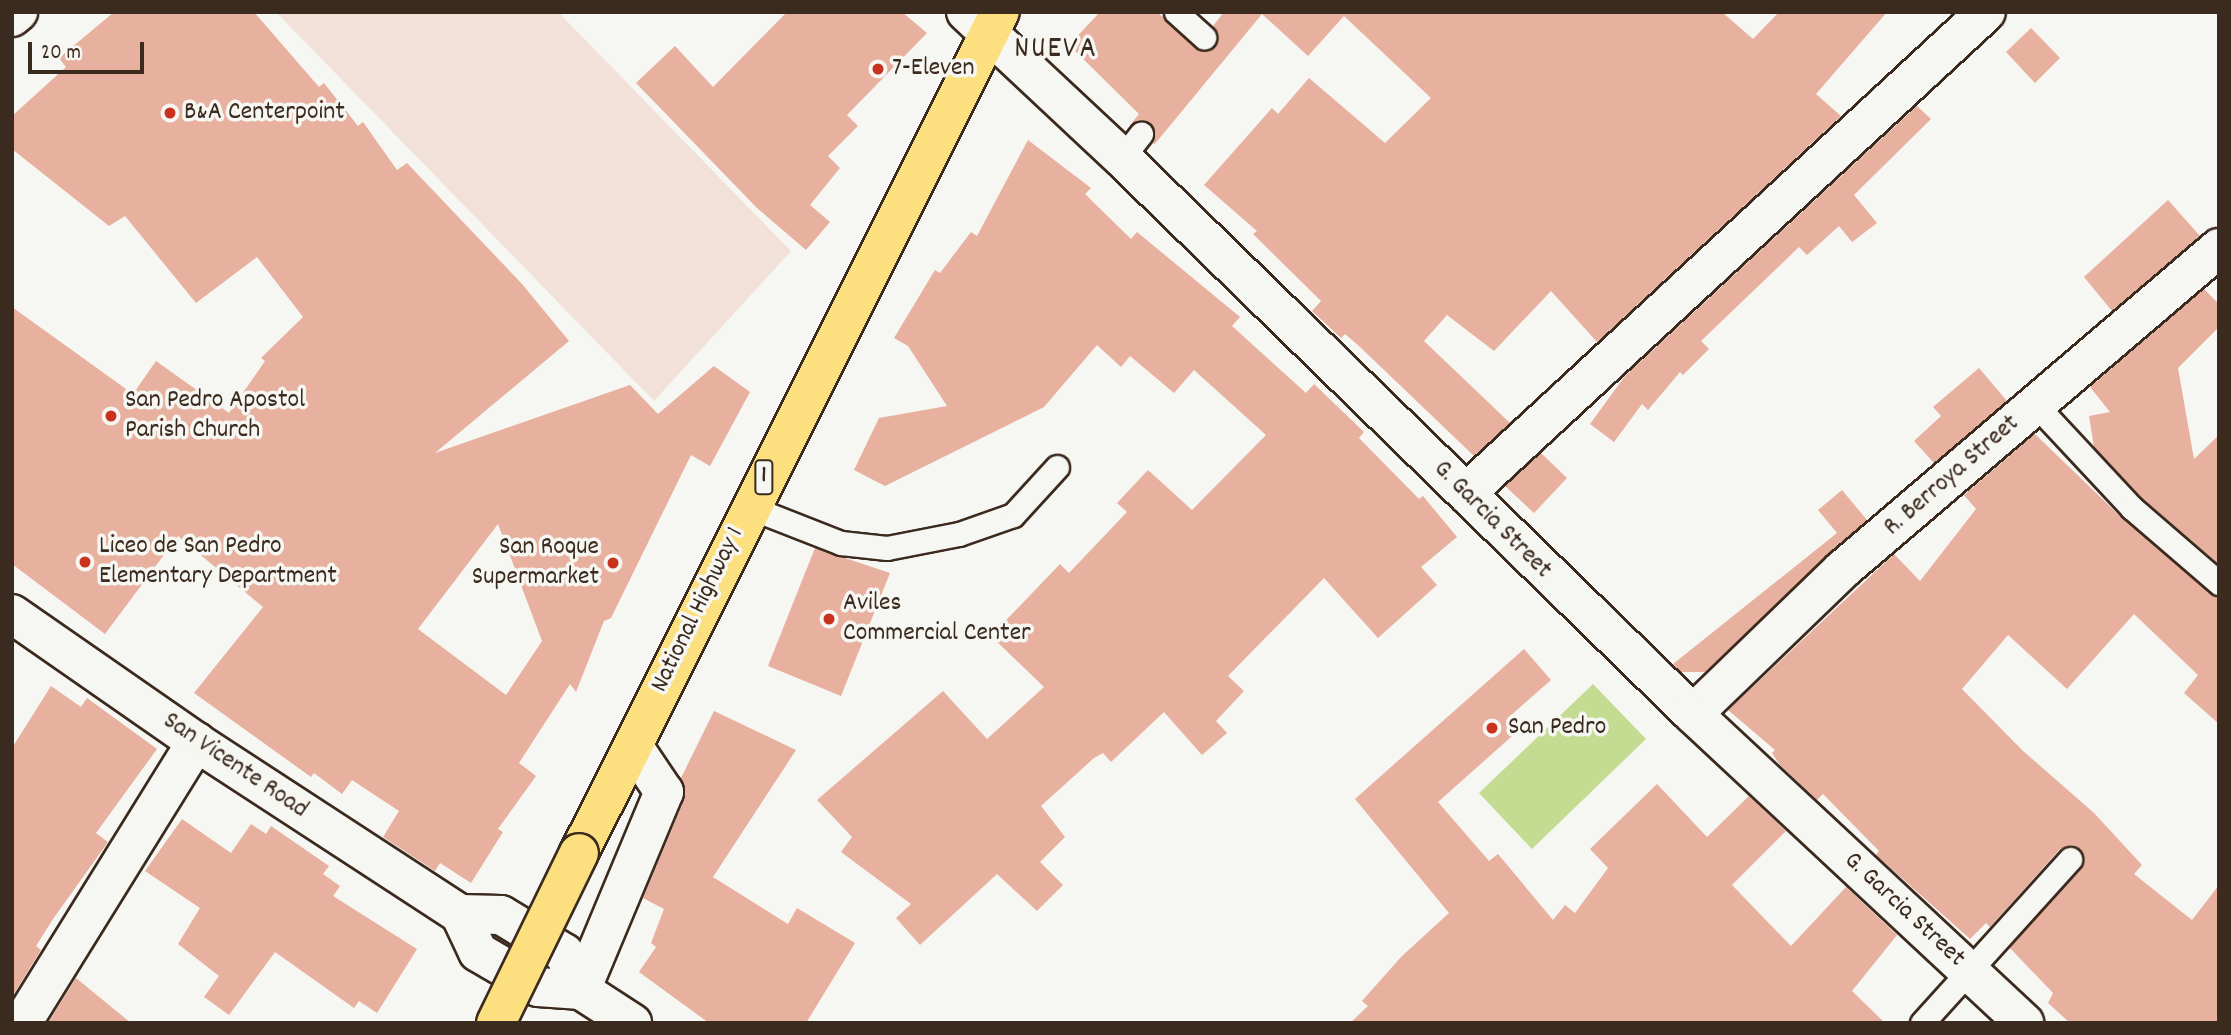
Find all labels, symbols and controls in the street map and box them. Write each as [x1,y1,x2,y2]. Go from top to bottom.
scale bar [32,28,147,72]
district label: NUEVA [1015,33,1097,69]
text: 20 m [41,39,81,69]
place label: 7-Eleven [892,53,975,85]
marker: 7-Eleven [870,61,886,77]
place label: B&A Centerpoint [184,97,345,129]
marker: B&A Centerpoint [162,105,178,121]
place label: San Pedro Apostol Parish Church [125,385,305,446]
marker: San Pedro Apostol Parish Church [103,408,119,424]
street label: R. Berroya Street [1878,409,2026,543]
street label: G. Garcia Street [1426,454,1558,586]
road number: 1 [754,456,774,498]
street label: National Highway 1 [645,522,751,698]
place label: Liceo de San Pedro Elementary Department [99,531,337,592]
place label: San Roque Supermarket [472,532,599,594]
marker: Liceo de San Pedro Elementary Department [77,554,93,570]
marker: San Roque Supermarket [605,555,621,571]
place label: Aviles Commercial Center [843,588,1031,650]
marker: Aviles Commercial Center [821,611,837,627]
street label: San Vicente Road [156,706,314,826]
place label: San Pedro [1508,712,1606,744]
marker: San Pedro [1482,718,1502,738]
street label: G. Garcia Street [1837,846,1971,974]

